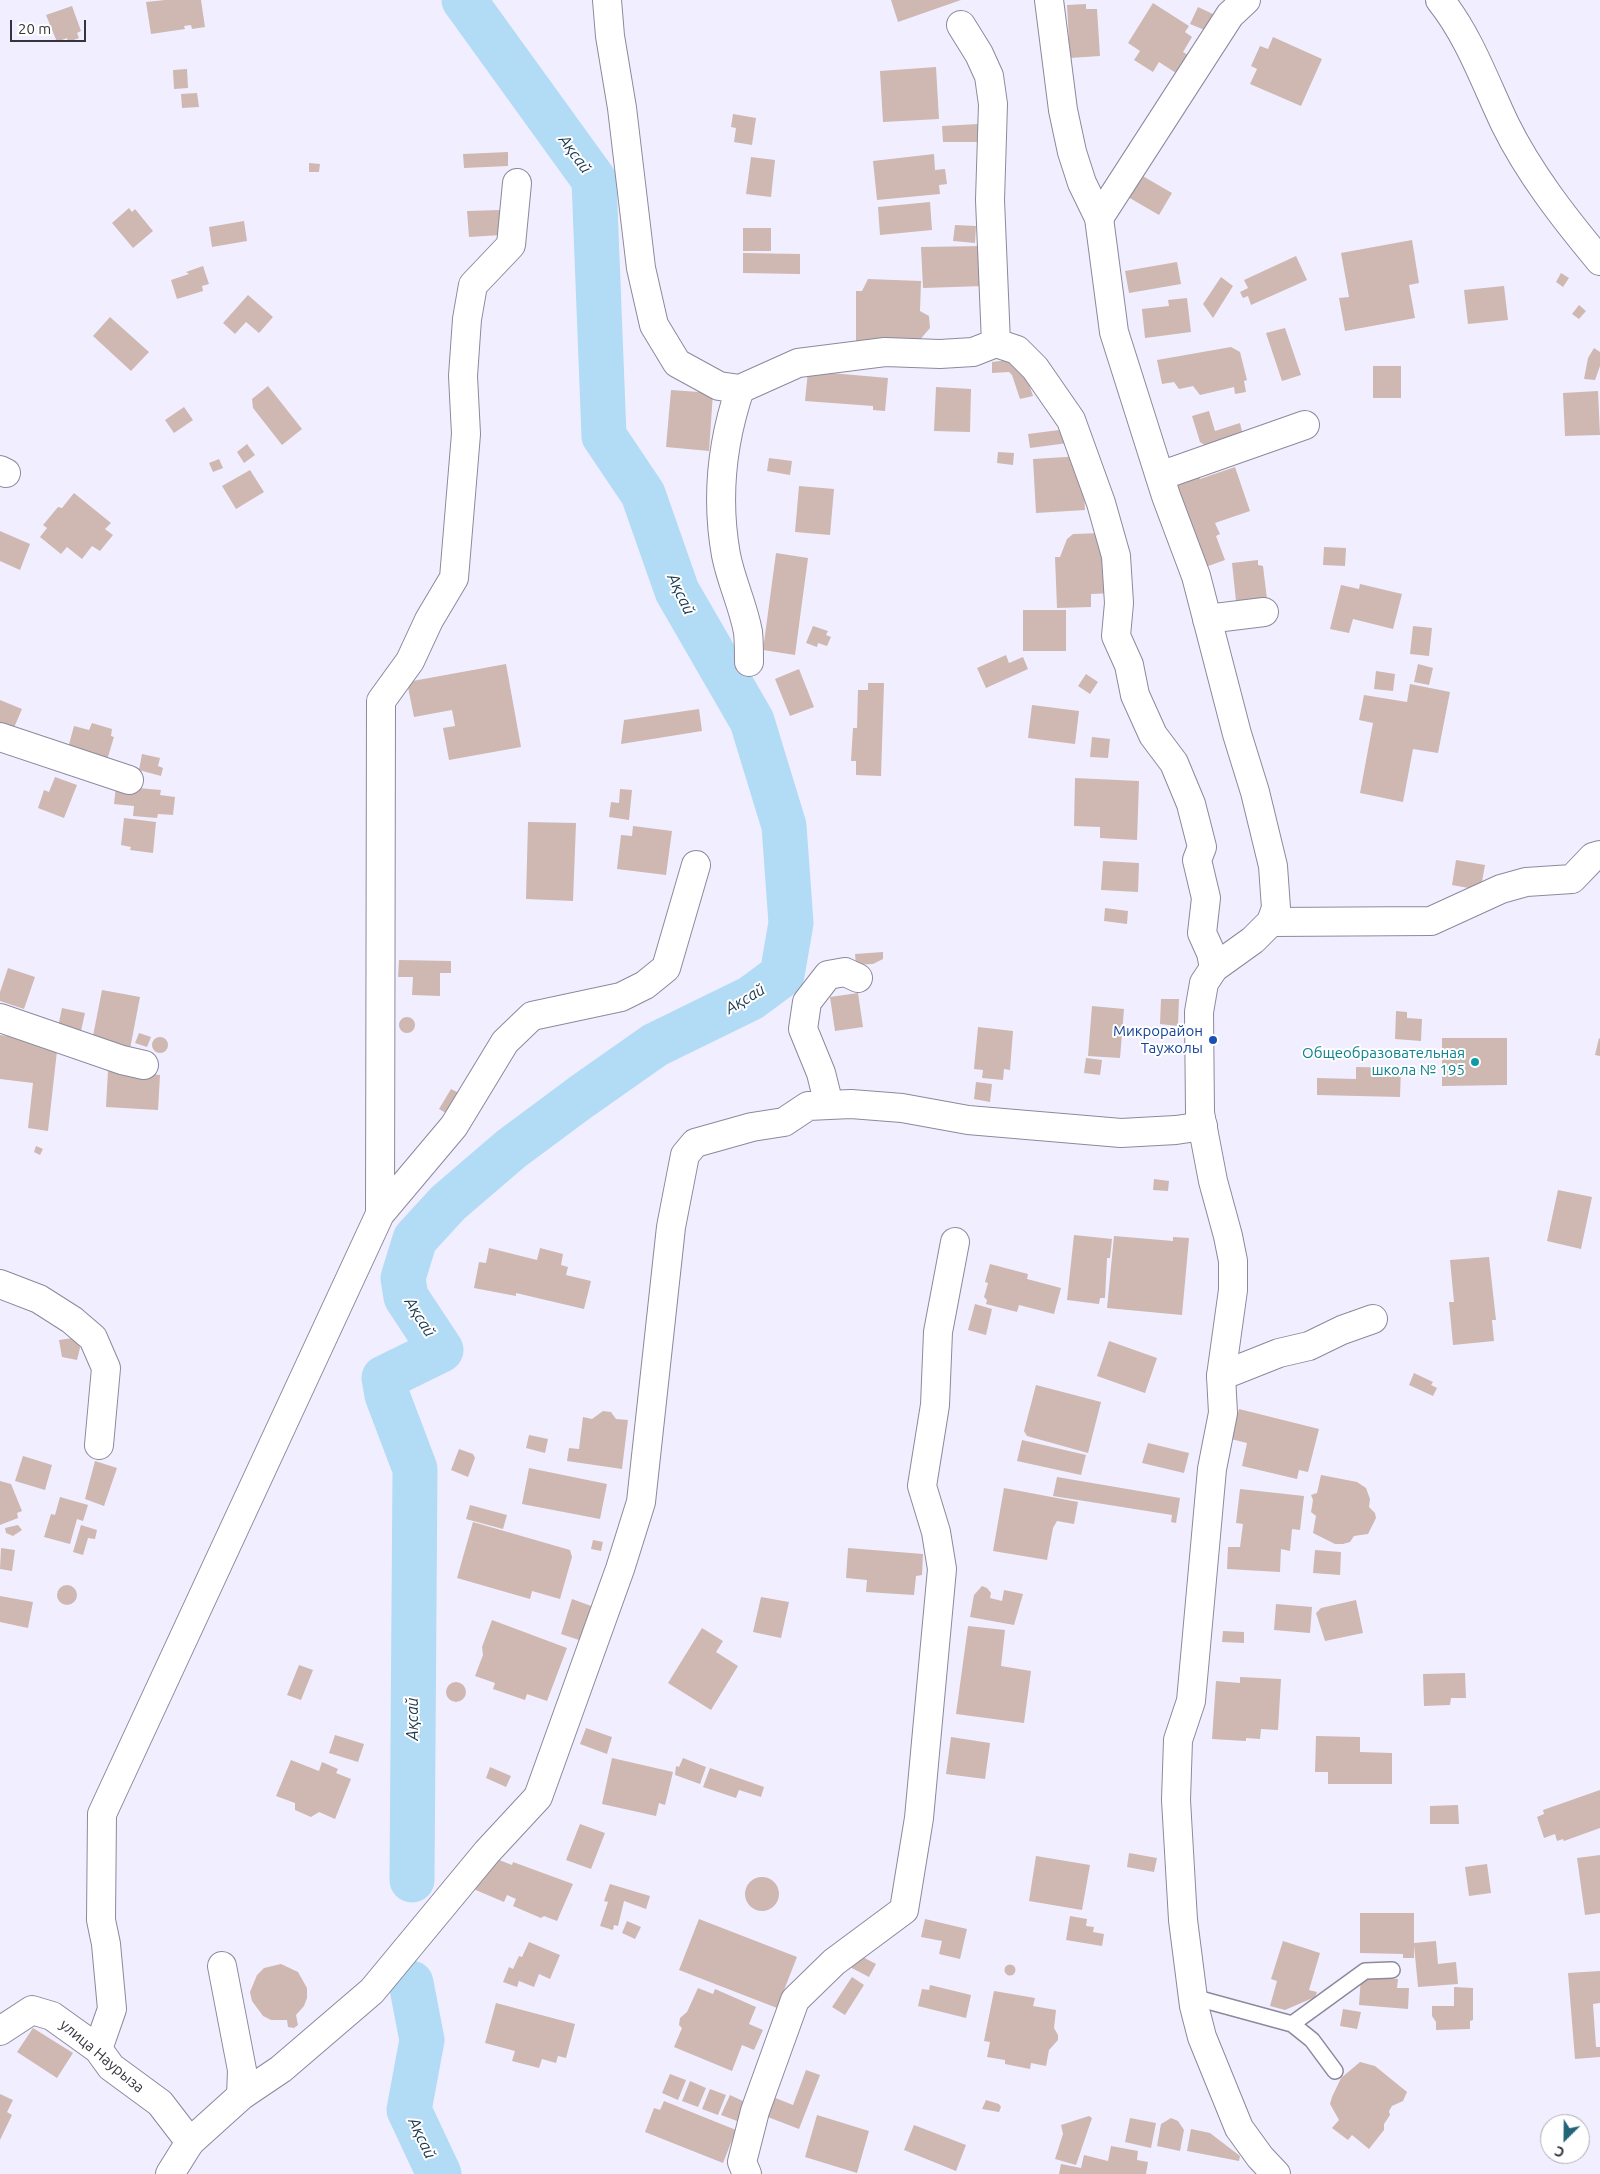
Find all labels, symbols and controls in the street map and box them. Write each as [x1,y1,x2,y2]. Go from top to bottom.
scale bar [12,10,89,42]
text: 20 m [18,20,51,37]
water label: Ақсай [555,131,595,177]
water label: Ақсай [663,570,699,618]
water label: Ақсай [722,980,768,1018]
place label: Микрорайон Таужолы [1113,1022,1203,1057]
marker: Микрорайон Таужолы [1207,1034,1219,1046]
place label: Общеобразовательная школа № 195 [1302,1044,1465,1079]
marker: Общеобразовательная школа № 195 [1469,1056,1481,1068]
water label: Ақсай [400,1294,440,1340]
water label: Ақсай [403,1698,423,1740]
street label: улица Наурыза [56,2015,148,2097]
water label: Ақсай [404,2114,440,2162]
north arrow [1540,2114,1590,2164]
text: С [1552,2143,1567,2161]

